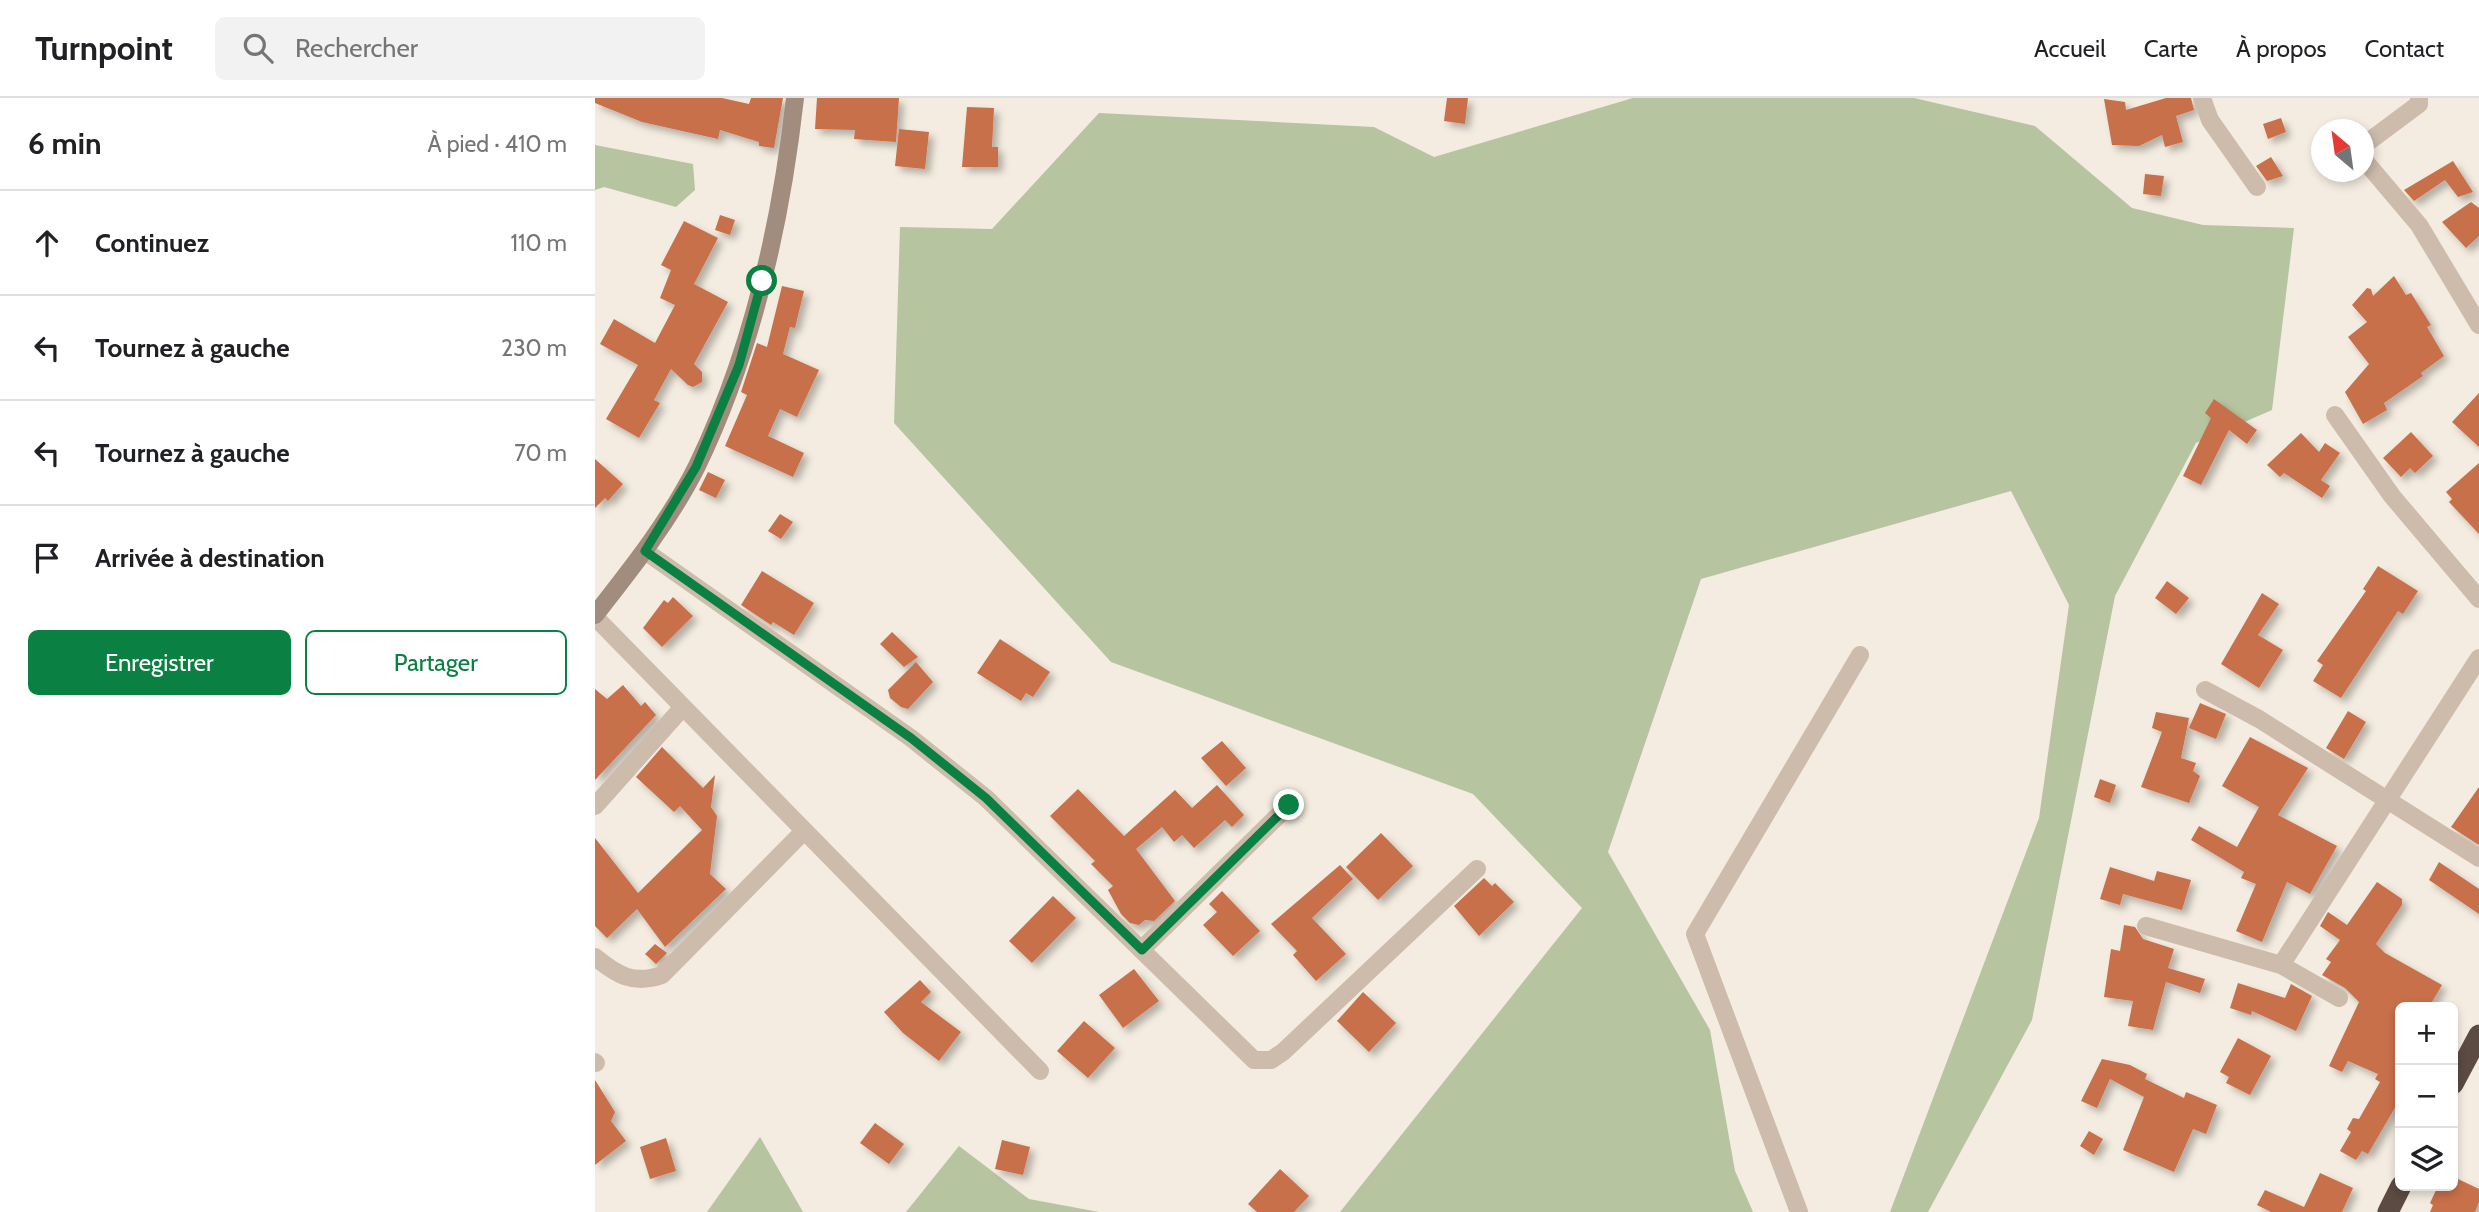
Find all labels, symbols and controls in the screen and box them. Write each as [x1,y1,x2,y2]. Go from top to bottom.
search box [215,17,705,80]
text: Turnpoint [35,28,173,68]
icon: search [239,29,277,67]
text: Rechercher [295,32,418,64]
text: Accueil [2034,34,2106,63]
text: Carte [2144,34,2198,63]
text: À propos [2236,34,2327,63]
text: Contact [2365,34,2444,63]
north arrow [2311,119,2374,182]
text: 6 min [28,125,101,162]
text: À pied · 410 m [427,130,567,158]
icon: ahead [28,224,66,262]
text: Continuez [95,227,209,259]
text: 110 m [511,229,567,257]
route start [746,265,777,296]
icon: left [28,329,66,367]
text: Tournez à gauche [95,332,290,364]
text: 230 m [501,334,567,362]
icon: left [28,434,66,472]
text: Tournez à gauche [95,437,290,469]
text: 70 m [514,439,567,467]
icon: arrive [28,539,66,577]
text: Arrivée à destination [95,542,325,574]
button: Enregistrer [28,630,291,695]
button: Partager [305,630,567,695]
route end [1273,789,1304,820]
map controls [2395,1002,2458,1191]
button: + [2395,1002,2458,1065]
button: − [2395,1065,2458,1128]
button: layers [2395,1128,2458,1191]

